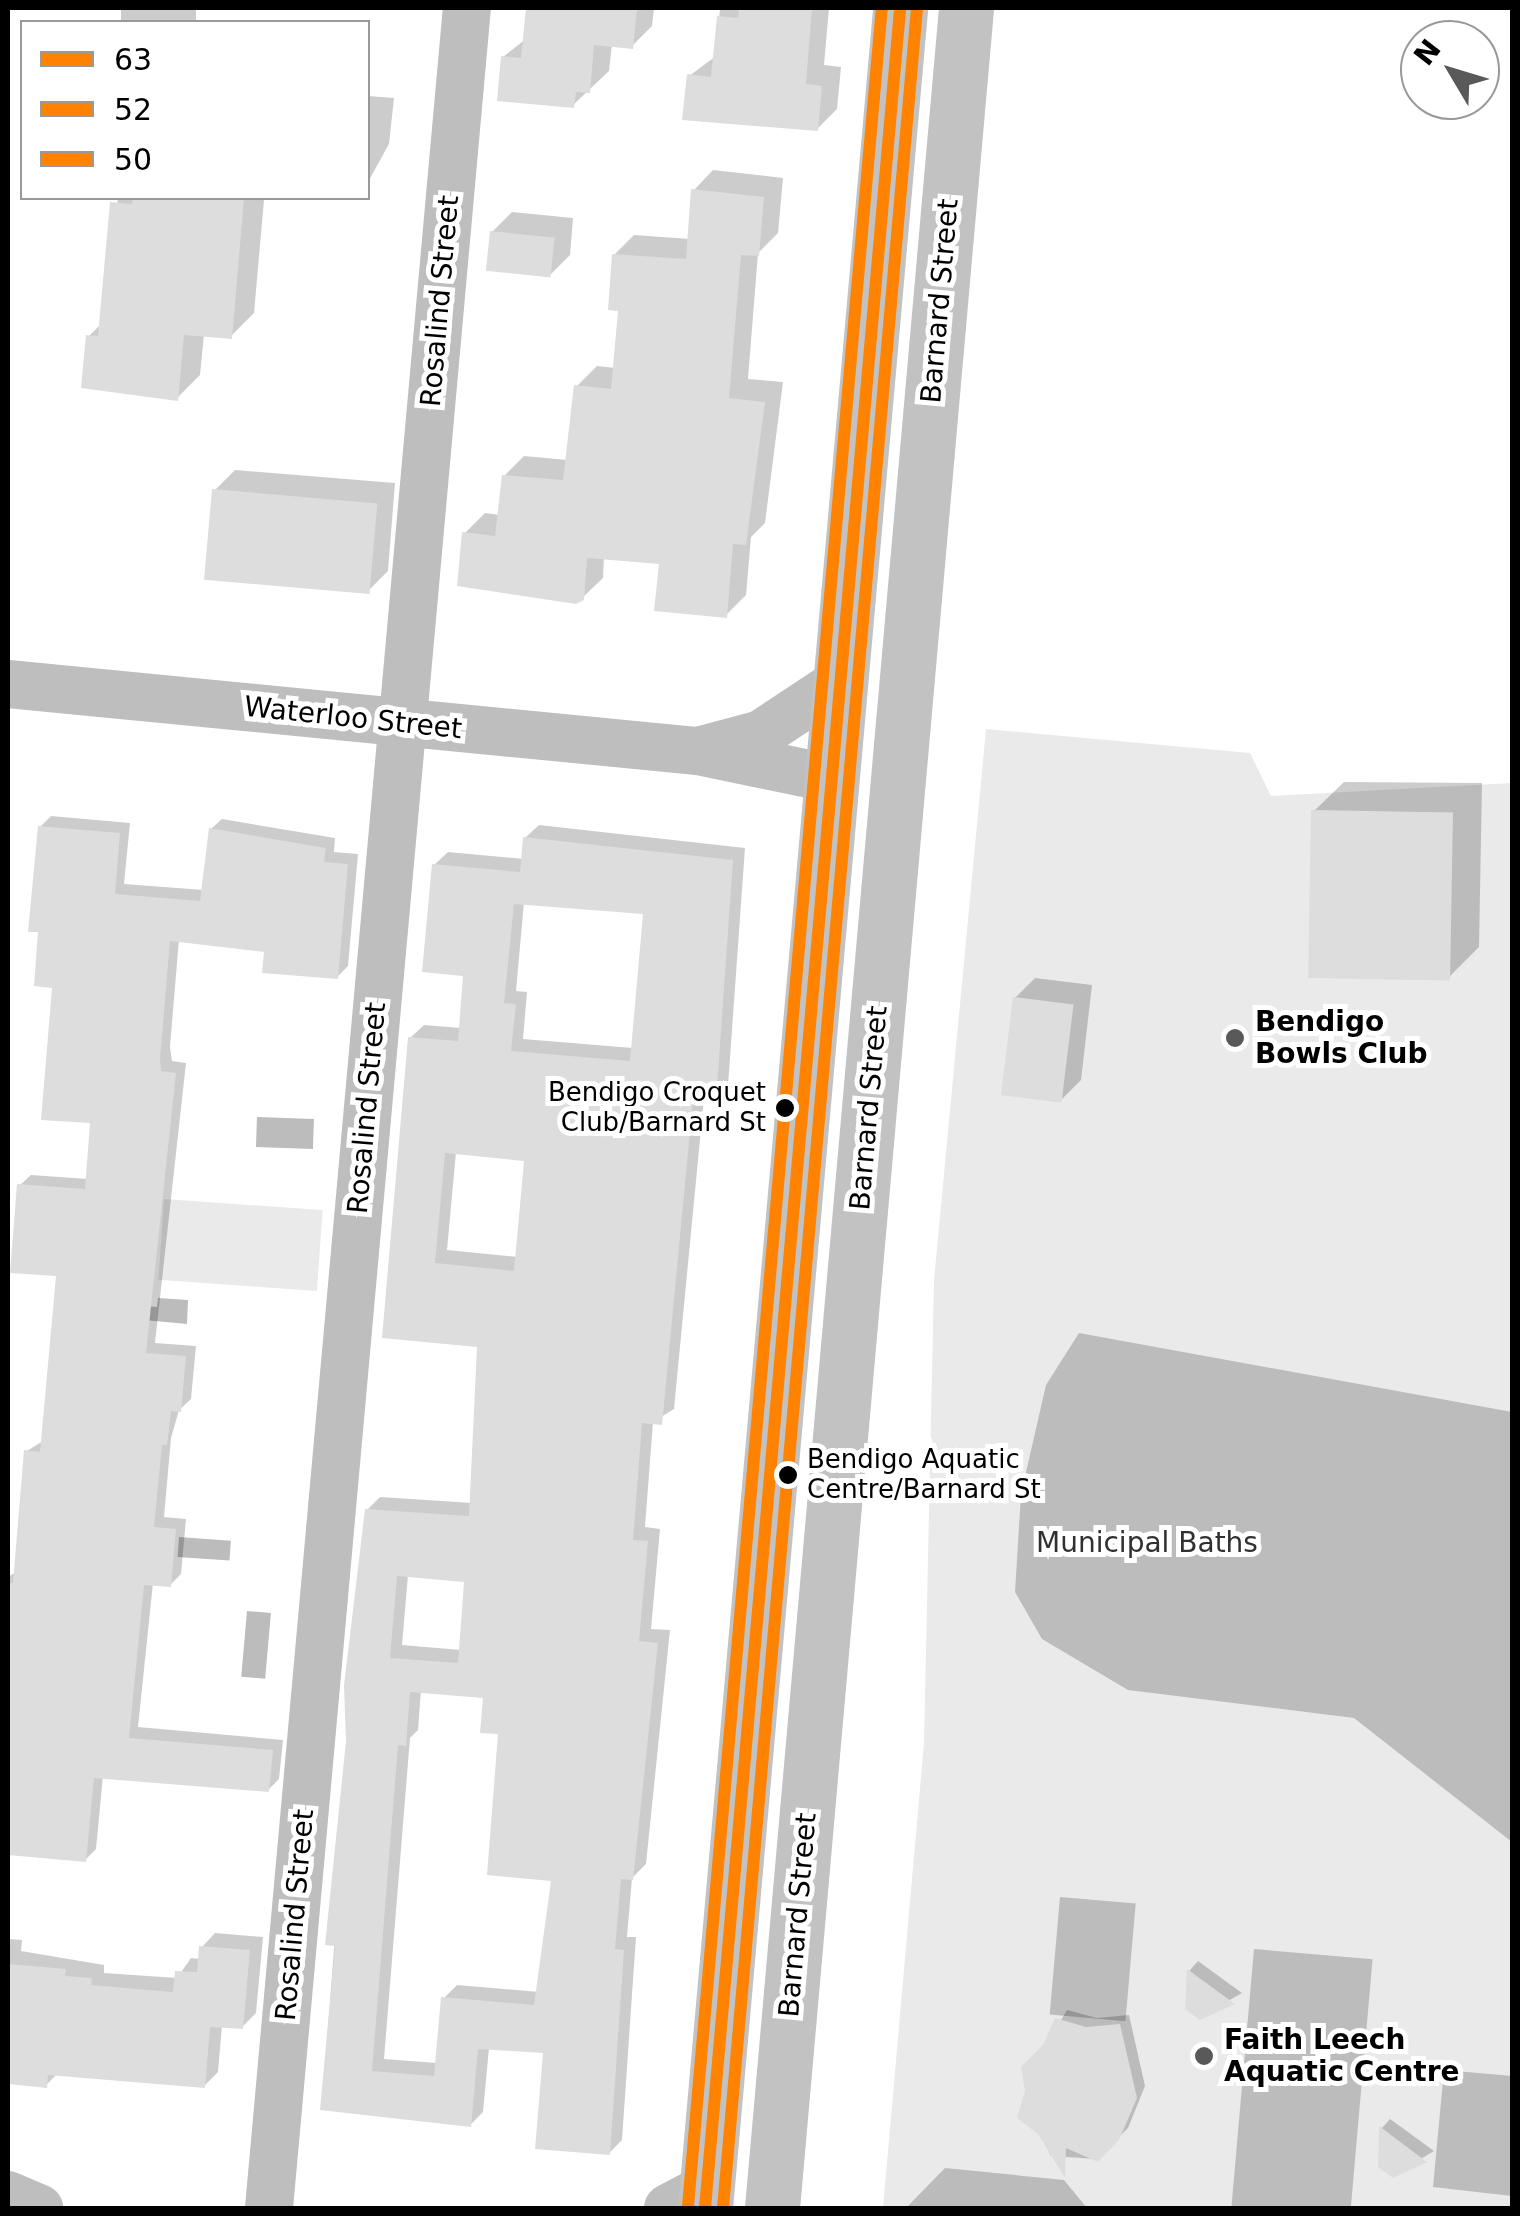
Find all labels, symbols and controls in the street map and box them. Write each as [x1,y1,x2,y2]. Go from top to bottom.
legend [20,20,370,200]
north arrow [1400,20,1500,120]
text: N [1407,33,1448,72]
text: 63 [114,42,152,77]
text: 52 [114,92,152,127]
text: 50 [114,142,152,177]
street label: Rosalind Street [414,194,466,408]
street label: Barnard Street [914,197,966,405]
street label: Waterloo Street [242,690,464,746]
street label: Rosalind Street [341,1001,393,1215]
street label: Barnard Street [843,1004,895,1212]
place label: Bendigo Bowls Club [1255,1005,1428,1071]
marker: Bendigo Bowls Club [1224,1027,1246,1049]
place label: Bendigo Croquet Club/Barnard St [548,1077,766,1138]
marker: Bendigo Croquet Club/Barnard St [775,1098,795,1118]
place label: Bendigo Aquatic Centre/Barnard St [807,1444,1041,1506]
marker: Bendigo Aquatic Centre/Barnard St [778,1465,798,1485]
park label: Municipal Baths [1036,1526,1258,1560]
street label: Rosalind Street [269,1808,321,2022]
street label: Barnard Street [772,1811,824,2019]
place label: Faith Leech Aquatic Centre [1224,2023,1460,2089]
marker: Faith Leech Aquatic Centre [1193,2045,1215,2067]

